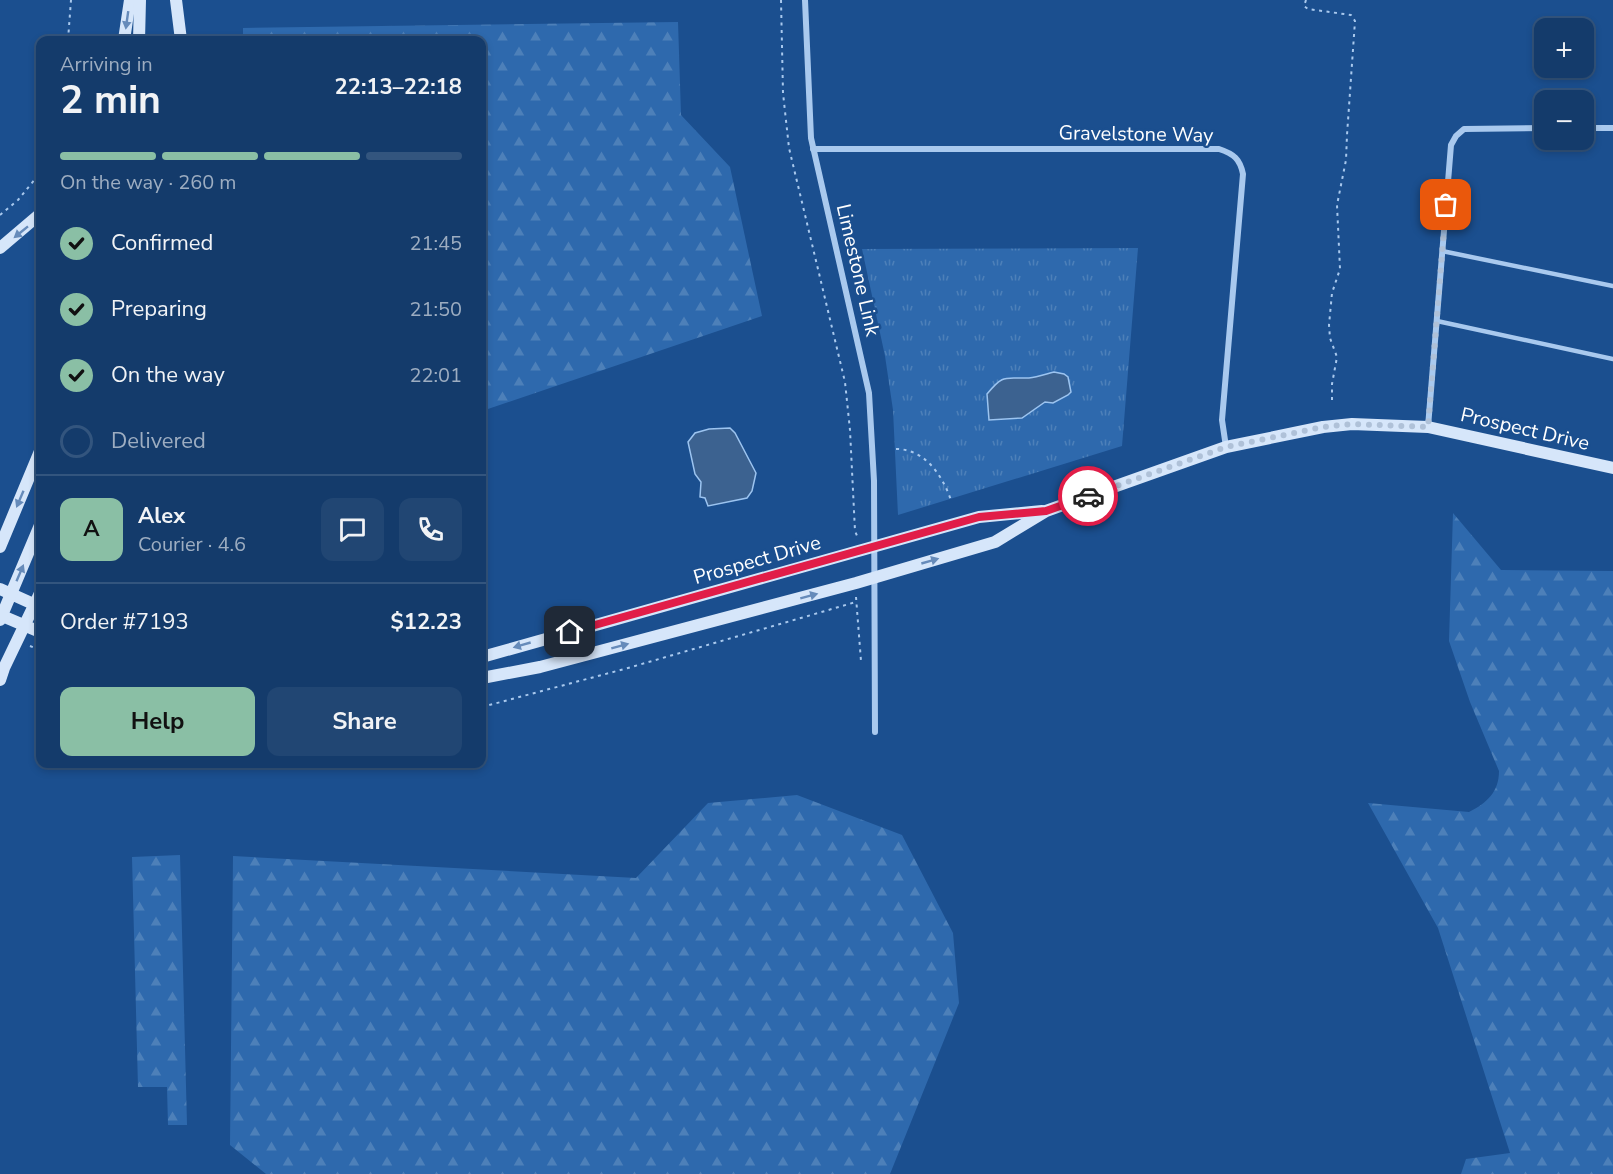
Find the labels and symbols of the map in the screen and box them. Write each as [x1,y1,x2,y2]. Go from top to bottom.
one-way arrow [122,11,131,30]
street label: Gravelstone Way [1058,119,1214,149]
pin [1420,179,1471,230]
street label: Limestone Link [830,201,887,340]
one-way arrow [13,225,29,238]
street label: Prospect Drive [1458,401,1592,457]
courier [1058,466,1118,526]
one-way arrow [15,490,24,508]
street label: Prospect Drive [690,529,824,591]
one-way arrow [921,556,939,565]
one-way arrow [15,563,25,581]
one-way arrow [799,590,818,600]
pin [544,606,595,657]
one-way arrow [513,641,531,651]
one-way arrow [611,641,629,650]

